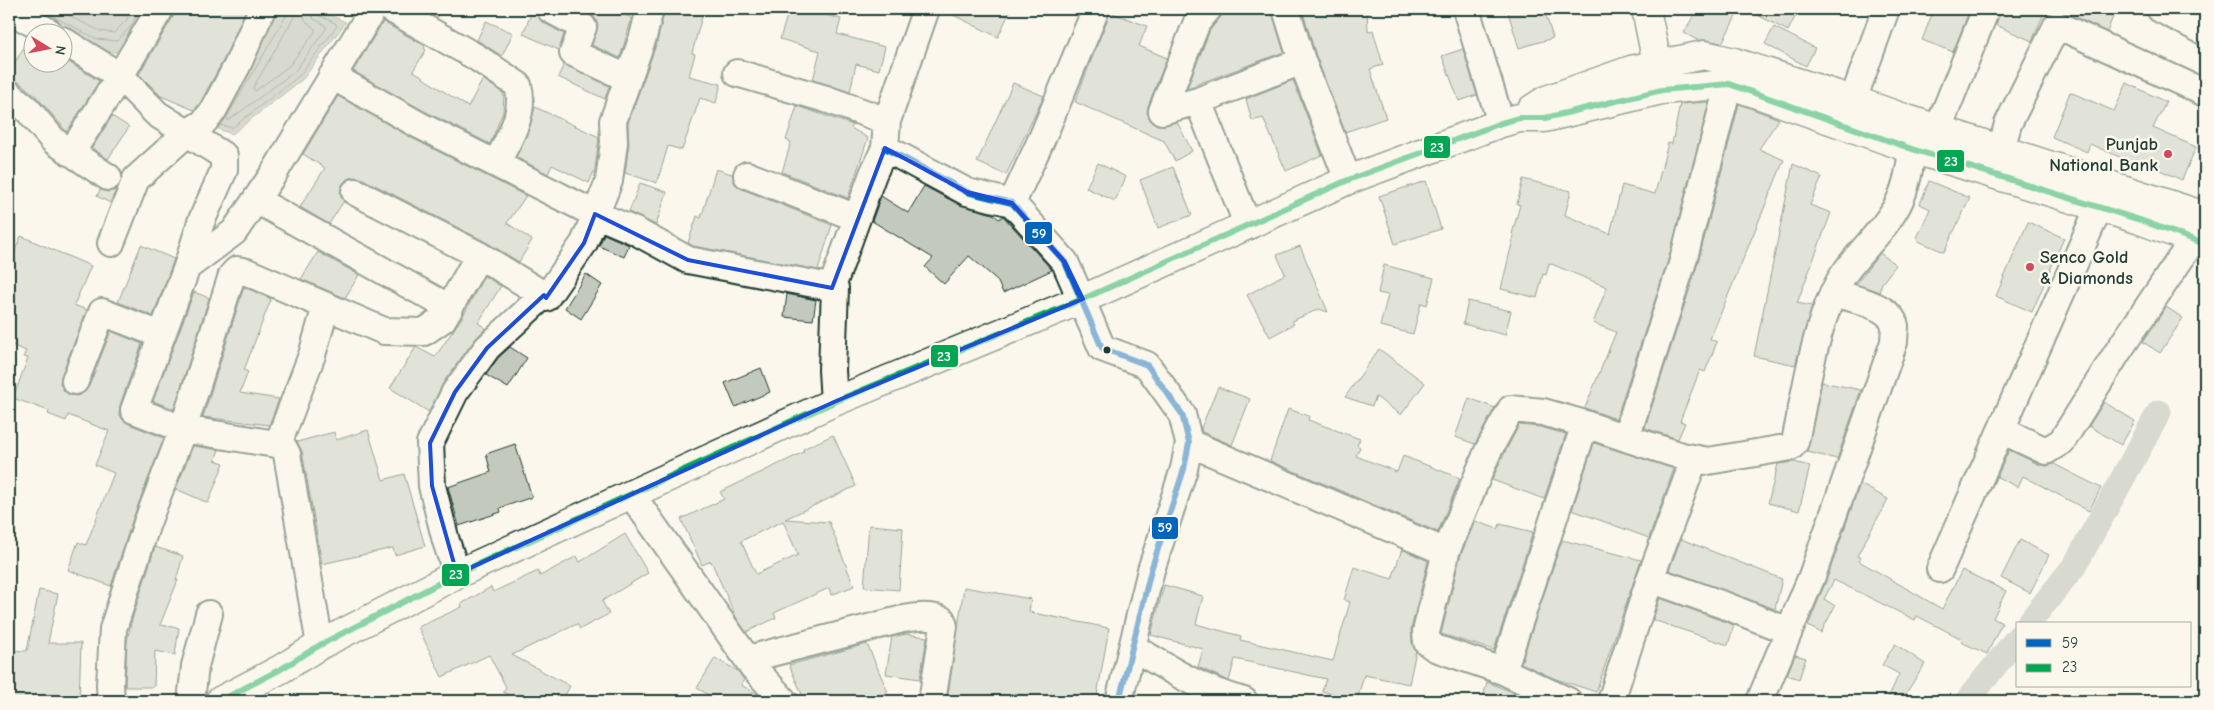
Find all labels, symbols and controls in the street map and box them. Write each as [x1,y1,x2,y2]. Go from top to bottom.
north arrow [22,22,72,72]
text: N [51,44,69,56]
place label: Punjab National Bank [2049,134,2158,176]
line badge: 23 [1423,135,1451,159]
text: 23 [1430,139,1444,156]
marker: Punjab National Bank [2162,148,2174,160]
line badge: 23 [1936,149,1965,173]
text: 23 [1944,153,1958,170]
line badge: 59 [1024,221,1053,245]
text: 59 [1032,225,1046,242]
place label: Senco Gold & Diamonds [2040,247,2133,289]
marker: Senco Gold & Diamonds [2024,261,2036,273]
line badge: 23 [930,344,959,368]
unlabelled marker [1102,345,1112,355]
text: 23 [937,348,951,365]
line badge: 59 [1151,516,1179,540]
text: 59 [1158,519,1172,536]
line badge: 23 [441,563,470,587]
text: 23 [449,566,463,583]
legend [2016,622,2192,688]
text: 59 [2062,634,2078,652]
text: 23 [2062,658,2077,676]

